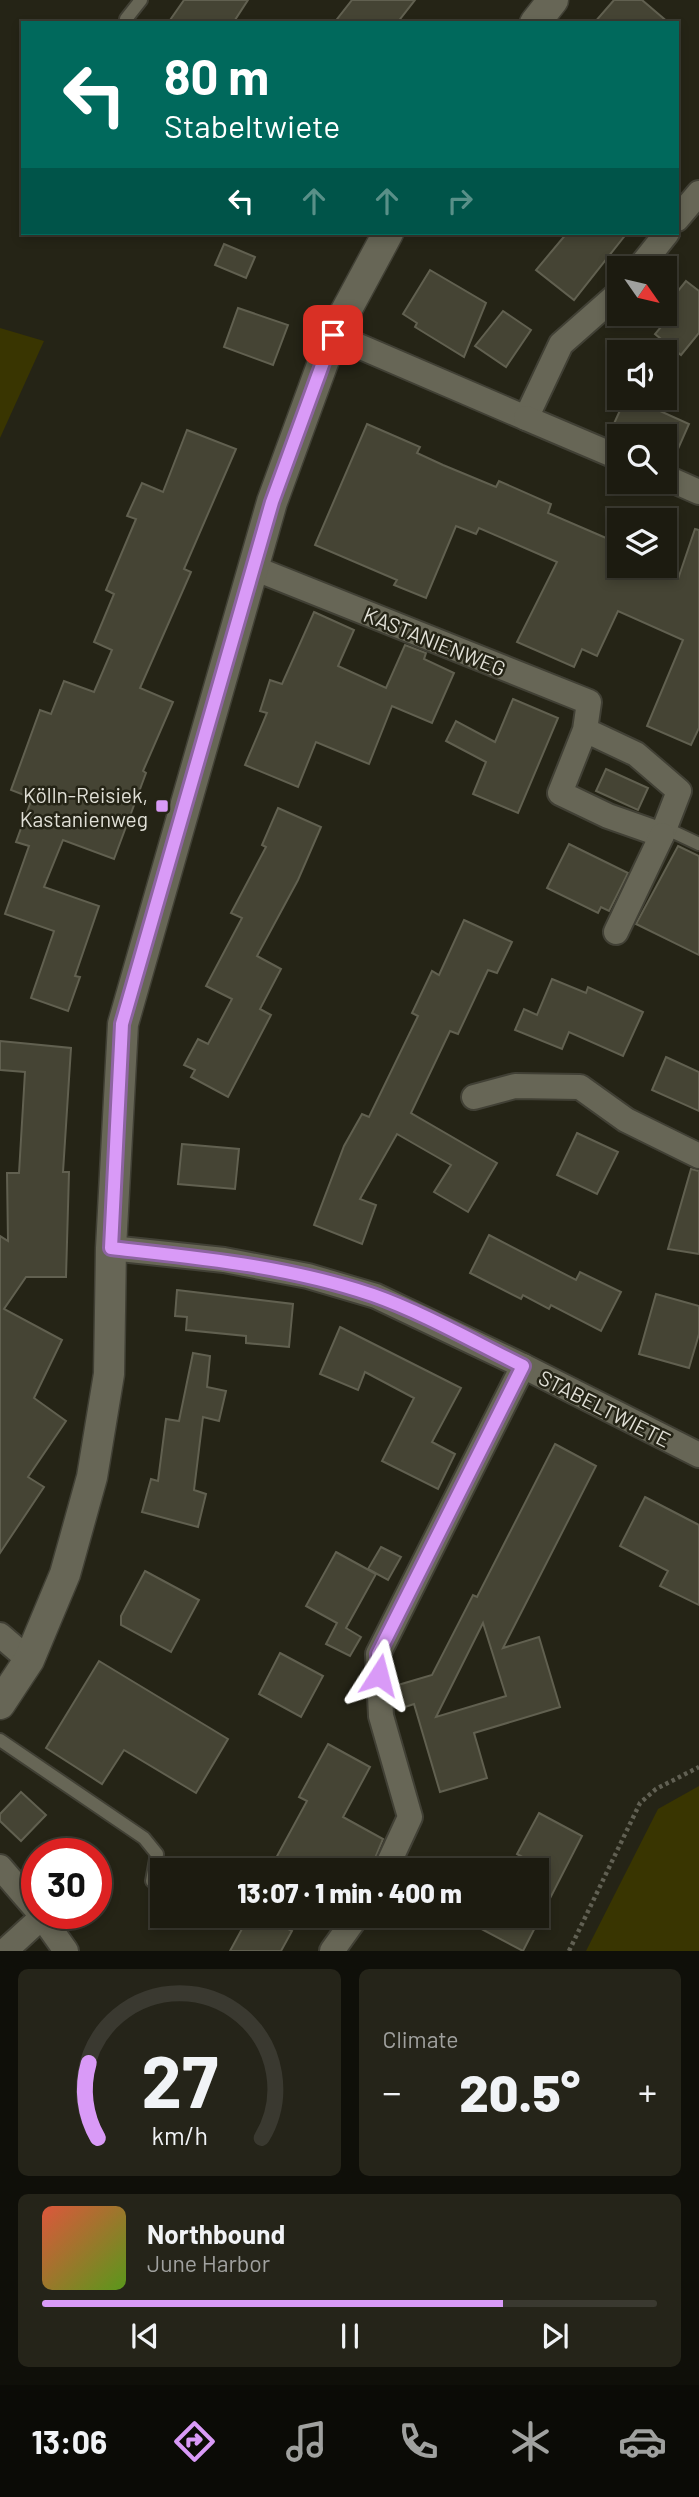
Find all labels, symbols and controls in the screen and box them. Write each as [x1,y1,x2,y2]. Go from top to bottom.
text: 80 m [164,46,269,105]
icon: left [49,49,140,140]
text: Stabeltwiete [164,106,340,144]
icon: left [222,182,260,220]
icon: ahead [295,182,333,220]
icon: ahead [368,182,406,220]
icon: right [441,182,479,220]
north arrow [607,256,677,326]
map controls [607,256,677,578]
pin [303,305,363,365]
icon: arrive [314,316,352,354]
button: sound [607,340,677,410]
button: search [607,424,677,494]
button: layers [607,508,677,578]
street label: KASTANIENWEG [360,601,510,681]
place label: Kölln-Reisiek, Kastanienweg [20,782,148,831]
marker: Kölln-Reisiek, Kastanienweg [154,798,170,814]
street label: STABELTWIETE [535,1364,675,1452]
position arrow [342,1638,416,1712]
speed limit sign: 30 [21,1838,112,1929]
text: 13:07 · 1 min · 400 m [237,1877,462,1908]
text: Climate [383,2025,459,2053]
text: 27 [141,2036,218,2124]
text: 20.5° [459,2060,580,2122]
text: − [383,2068,402,2114]
text: + [638,2068,657,2114]
text: km/h [151,2120,208,2150]
text: Northbound [147,2218,285,2249]
text: June Harbor [147,2249,270,2277]
icon: previous [126,2317,164,2355]
icon: pause [331,2317,369,2355]
icon: next [536,2317,574,2355]
icon: directions [170,2417,219,2466]
icon: music [282,2417,331,2466]
icon: phone [394,2417,443,2466]
icon: climate [506,2417,555,2466]
icon: car [618,2417,667,2466]
text: 13:06 [32,2422,107,2460]

